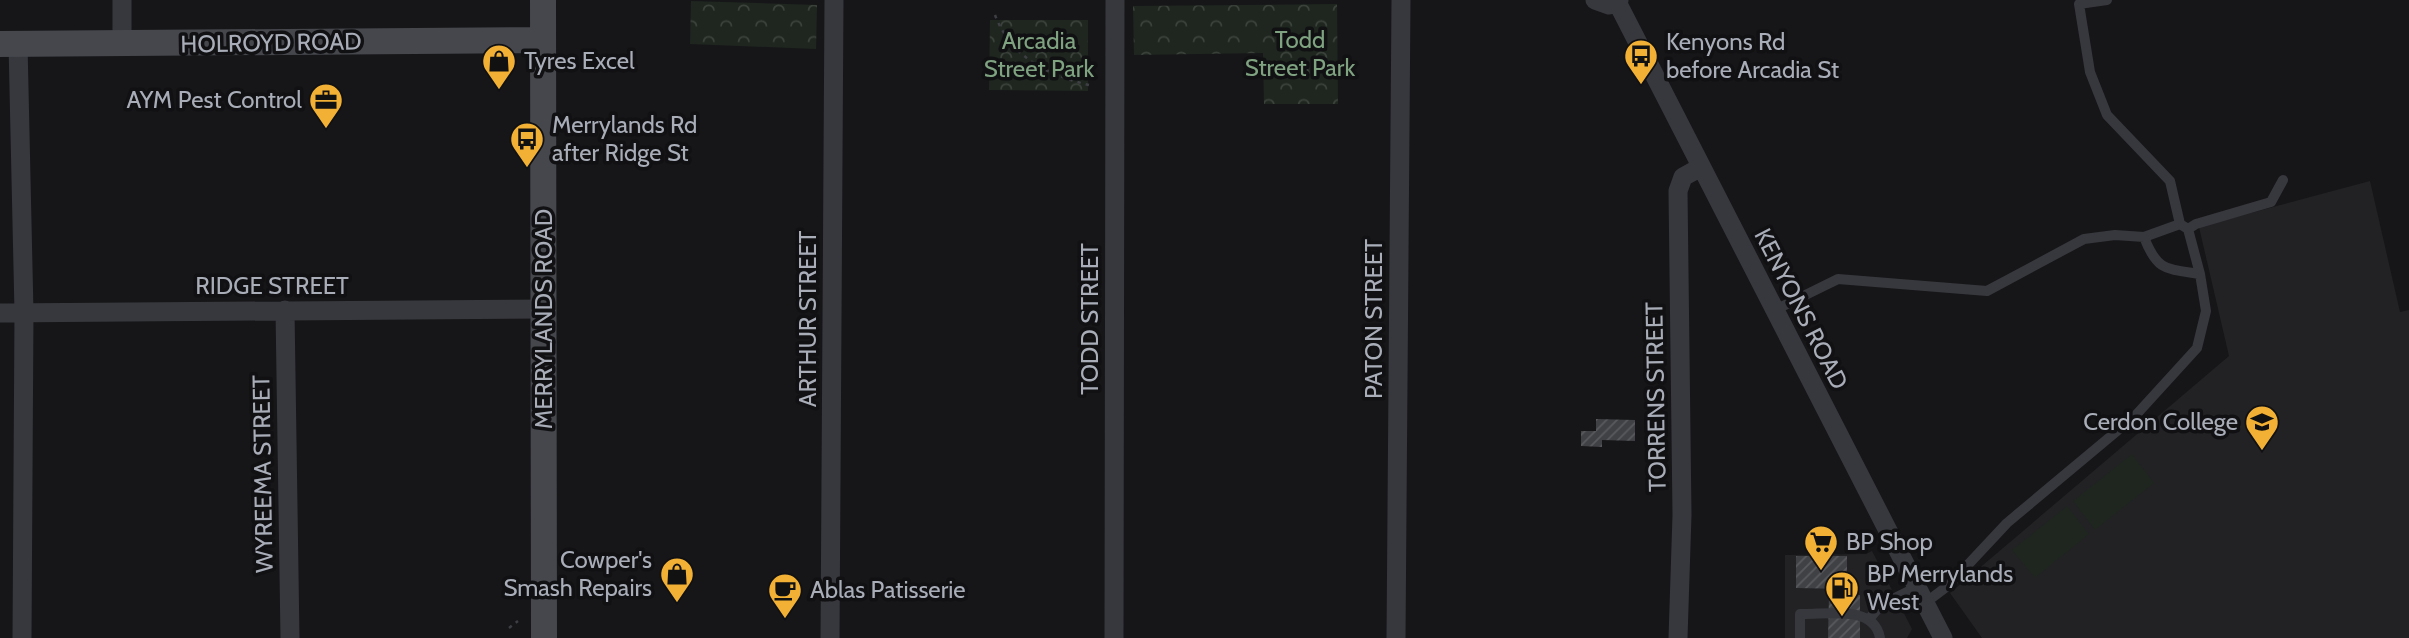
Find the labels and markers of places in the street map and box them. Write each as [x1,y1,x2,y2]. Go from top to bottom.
place label: Kenyons Rd before Arcadia St [1666,27,1839,84]
bus stop icon: Kenyons Rd before Arcadia St [1622,37,1660,86]
shop icon: Tyres Excel [480,42,518,91]
place label: Tyres Excel [524,46,635,75]
office icon: AYM Pest Control [307,81,345,130]
place label: AYM Pest Control [127,85,302,114]
place label: Merrylands Rd after Ridge St [552,110,697,167]
bus stop icon: Merrylands Rd after Ridge St [508,120,546,169]
school or university icon: Cerdon College [2243,403,2281,452]
place label: Cerdon College [2083,407,2238,436]
supermarket icon: BP Shop [1802,523,1840,572]
place label: BP Shop [1846,527,1933,556]
place label: Cowper's Smash Repairs [503,545,652,602]
shop icon: Cowper's Smash Repairs [658,555,696,604]
place label: BP Merrylands West [1867,559,2013,616]
fuel station icon: BP Merrylands West [1823,569,1861,618]
cafe icon: Ablas Patisserie [766,571,804,620]
place label: Ablas Patisserie [810,575,966,604]

